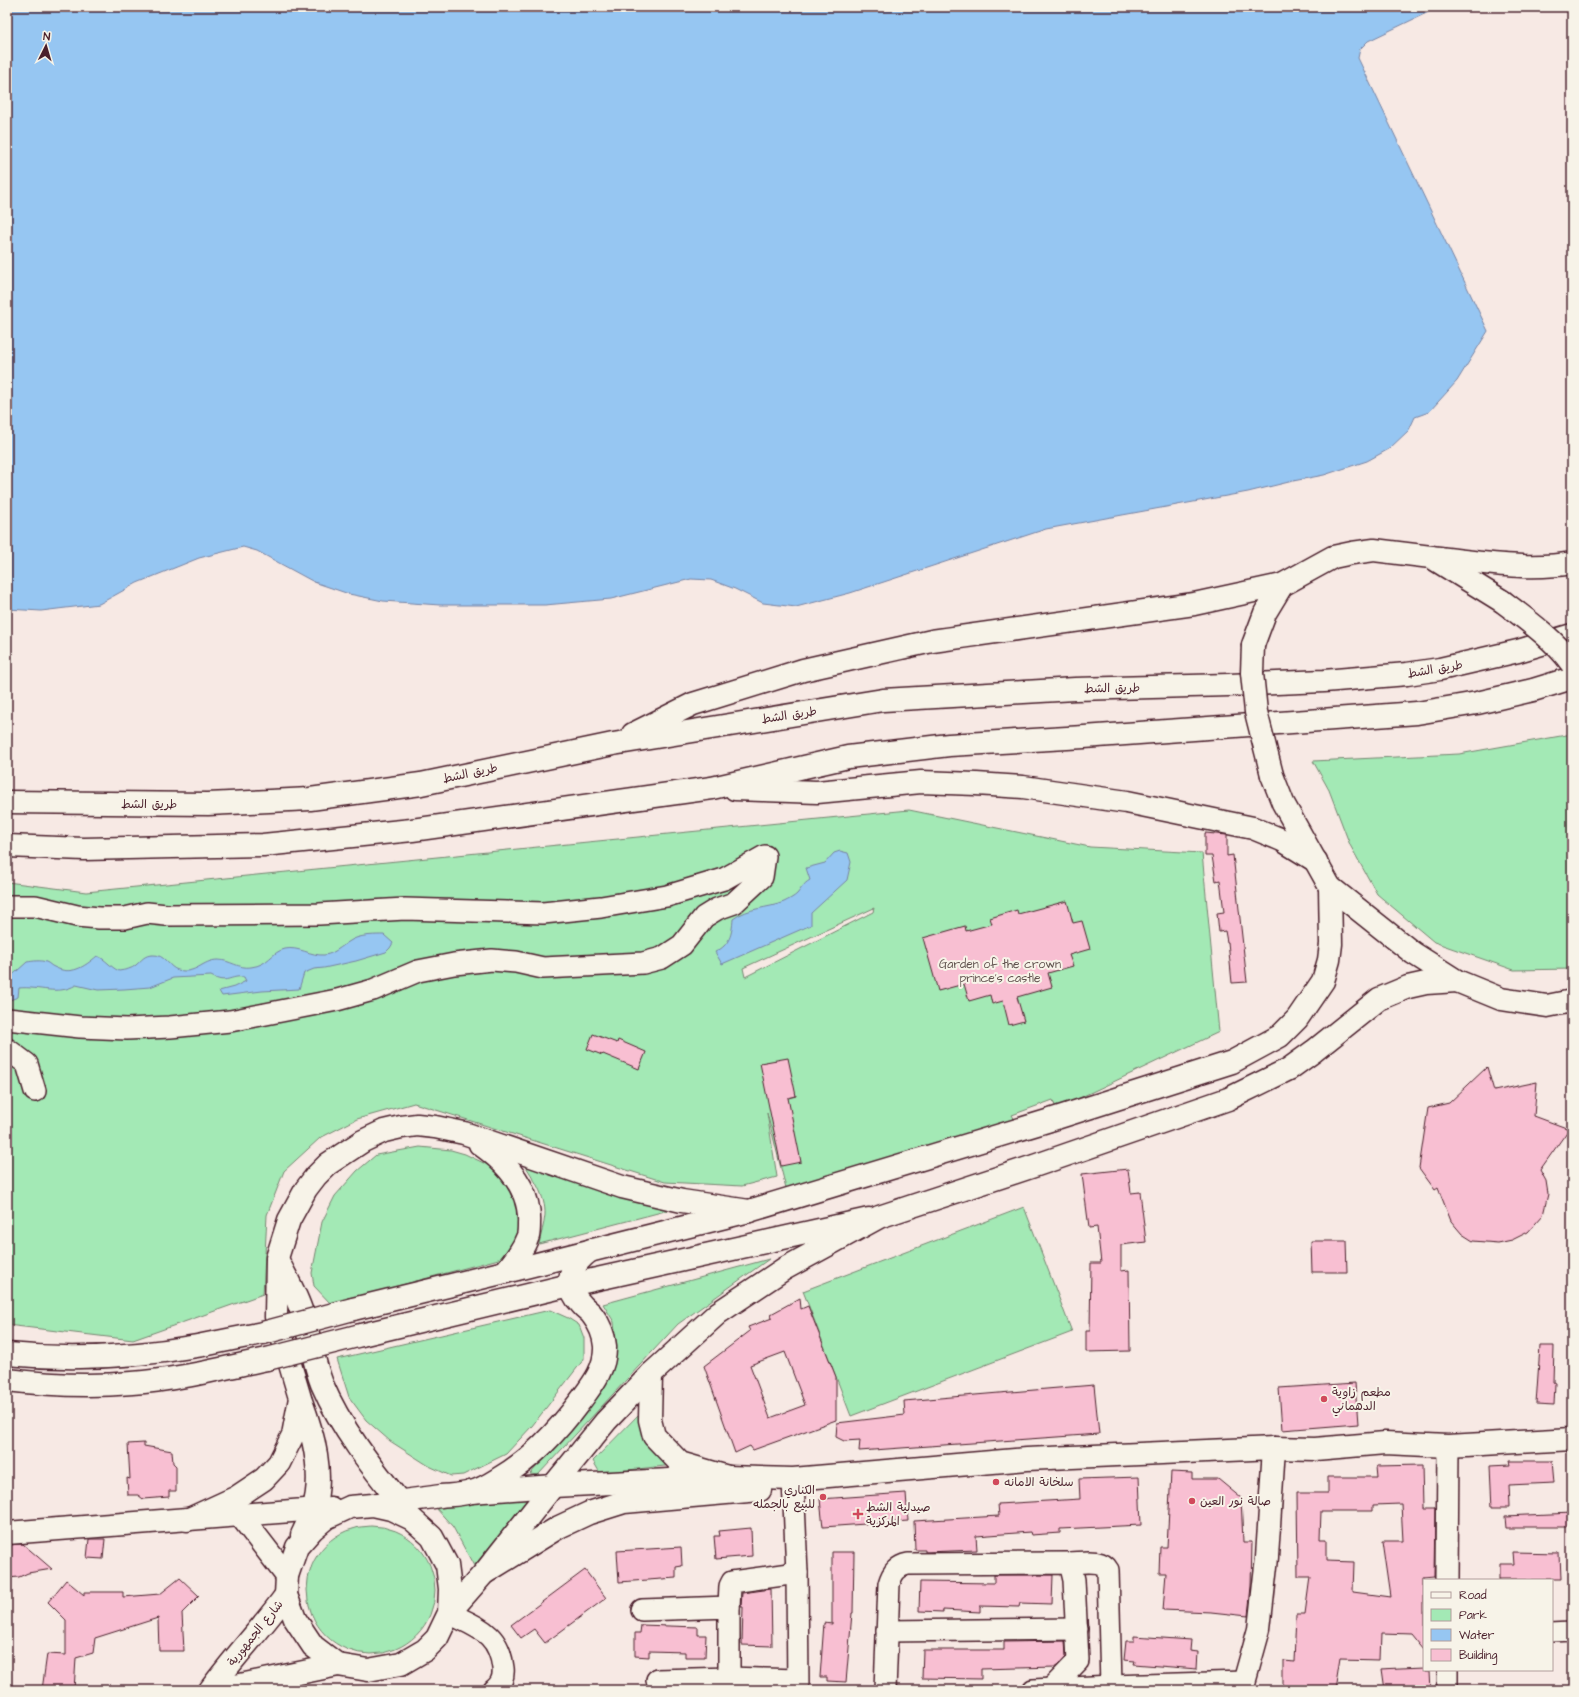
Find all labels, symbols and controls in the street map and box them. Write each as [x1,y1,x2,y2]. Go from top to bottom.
north arrow [26,26,66,66]
text: N [43,29,51,44]
street label: طريق الشط [1406,656,1464,683]
street label: طريق الشط [1084,680,1140,697]
street label: طريق الشط [760,703,818,728]
street label: طريق الشط [441,759,499,788]
street label: طريق الشط [121,796,177,813]
park label: Garden of the crown prince's castle [939,956,1061,987]
place label: مطعم زاوية الدهماني [1332,1384,1391,1417]
marker: مطعم زاوية الدهماني [1319,1394,1329,1404]
place label: سلخانة الامانه [1004,1474,1073,1491]
marker: سلخانة الامانه [991,1477,1001,1487]
place label: الكناري للبيع بالجمله [753,1482,815,1513]
marker: الكناري للبيع بالجمله [818,1492,828,1502]
place label: صالة نور العين [1200,1493,1271,1510]
marker: صالة نور العين [1187,1496,1197,1506]
place label: صيدلية الشط المركزية [866,1499,931,1530]
marker: صيدلية الشط المركزية [853,1509,863,1519]
legend [1423,1579,1553,1671]
text: Road [1459,1587,1487,1604]
street label: شارع الجمهورية [224,1597,287,1670]
text: Park [1459,1607,1487,1624]
text: Water [1459,1627,1495,1644]
text: Building [1459,1647,1497,1665]

